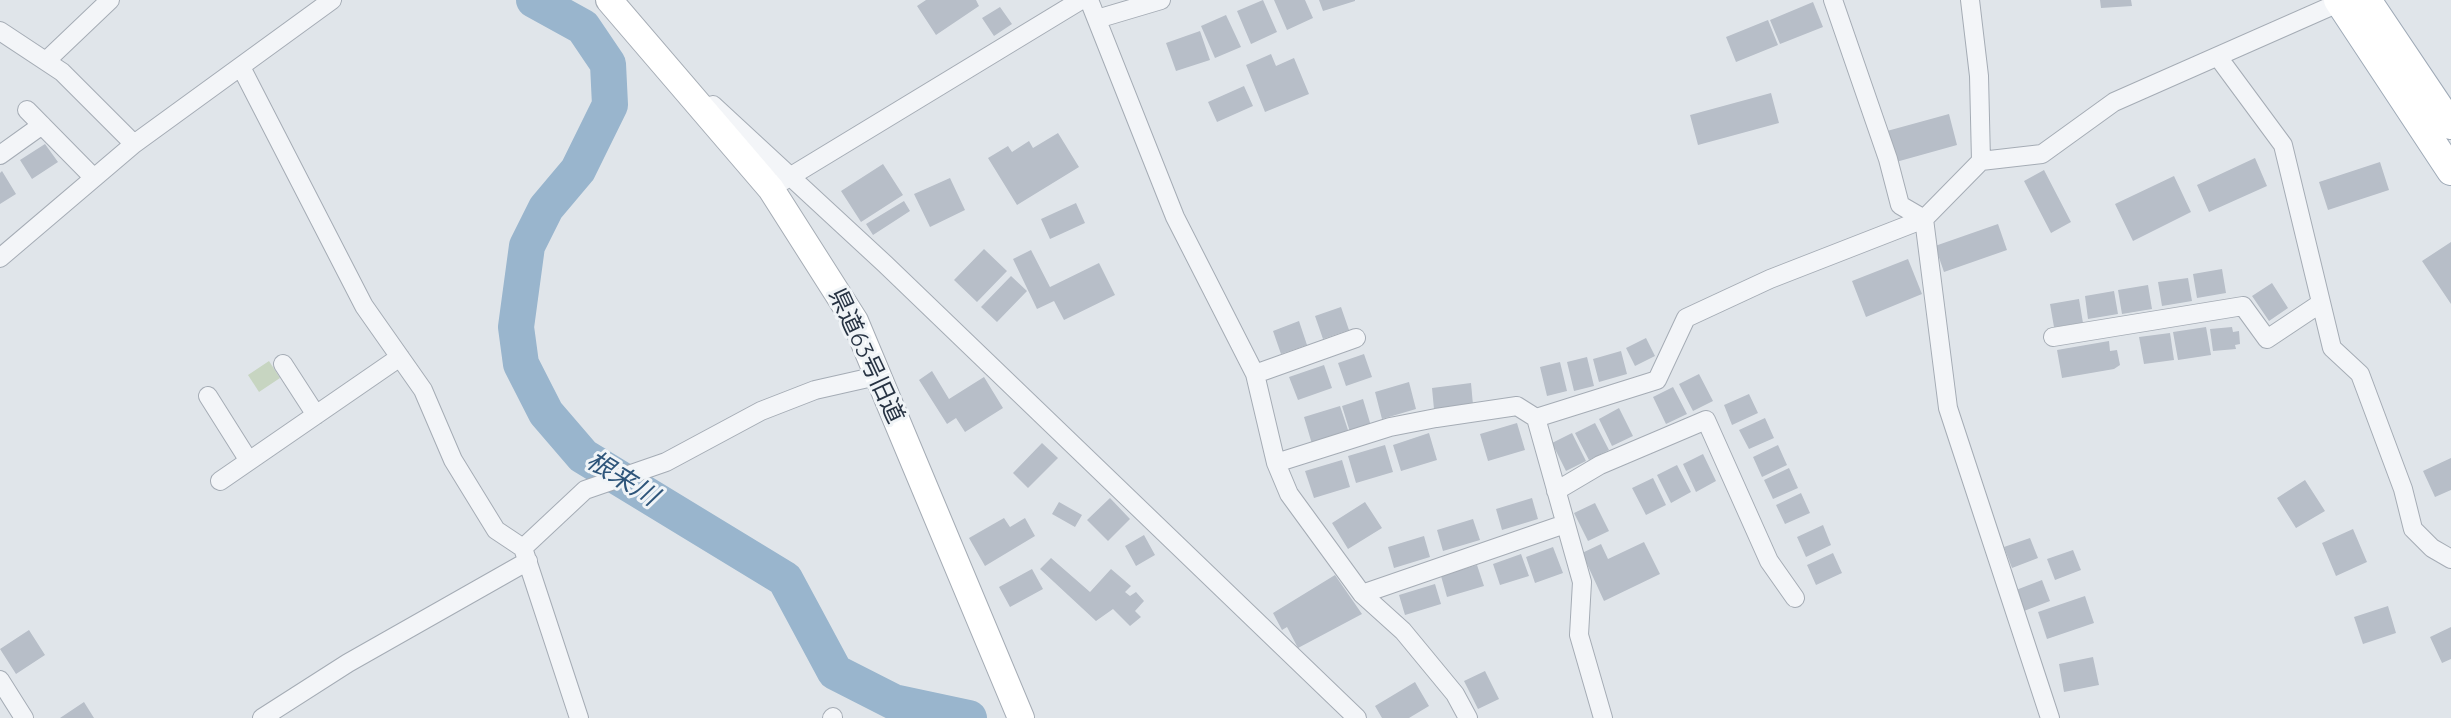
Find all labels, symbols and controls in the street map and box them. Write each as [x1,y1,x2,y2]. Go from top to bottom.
street label: 県道63号旧道 [822,284,910,428]
water label: 根来川 [581,445,663,513]

